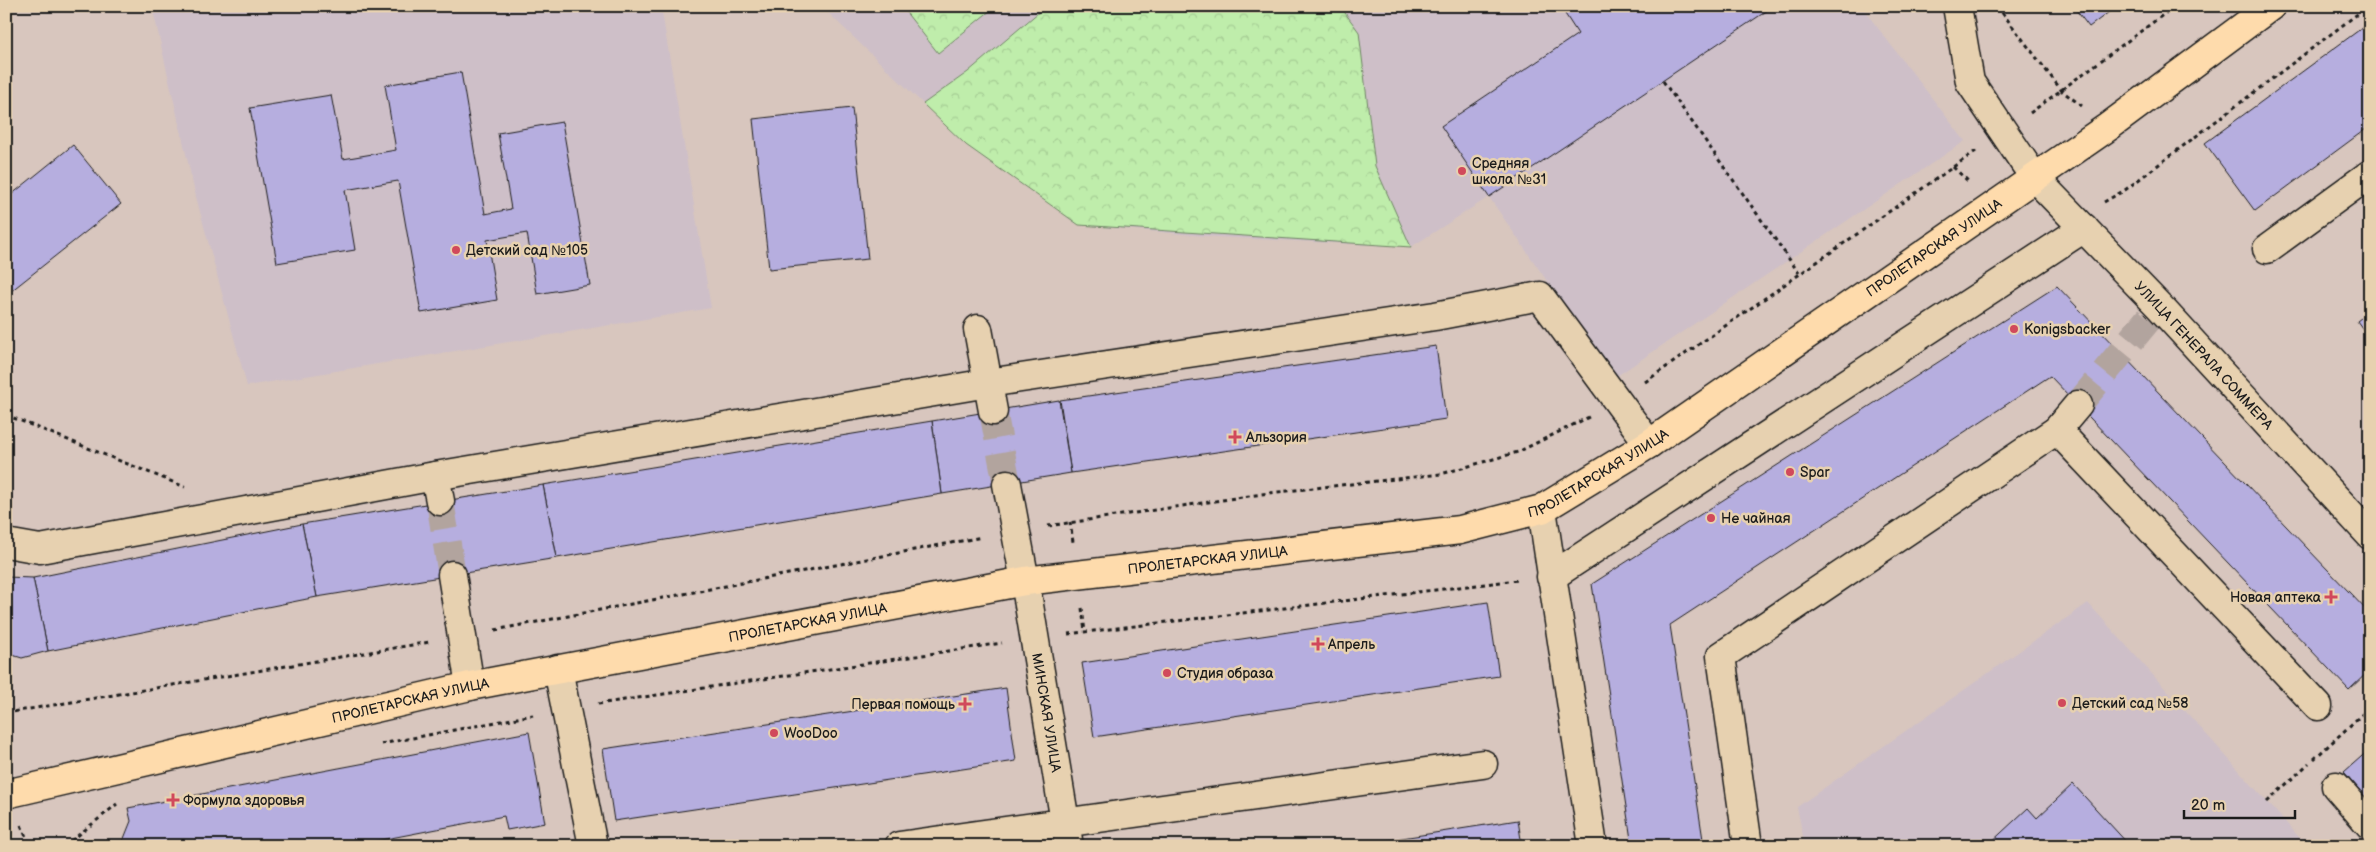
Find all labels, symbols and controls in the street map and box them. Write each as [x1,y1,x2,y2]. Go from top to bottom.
place label: Средняя школа №31 [1472,155,1546,188]
marker: Средняя школа №31 [1456,165,1468,177]
street label: ПРОЛЕТАРСКАЯ УЛИЦА [1863,195,2005,301]
place label: Детский сад №105 [466,242,588,259]
marker: Детский сад №105 [450,244,462,256]
street label: УЛИЦА ГЕНЕРАЛА СОММЕРА [2131,278,2277,434]
place label: Konigsbacker [2024,321,2111,338]
marker: Konigsbacker [2008,323,2020,335]
street label: ПРОЛЕТАРСКАЯ УЛИЦА [1526,425,1672,521]
place label: Альзория [1245,429,1307,446]
marker: Альзория [1228,430,1242,444]
place label: Spar [1800,464,1831,481]
marker: Spar [1784,466,1796,478]
place label: Не чайная [1721,510,1791,527]
marker: Не чайная [1705,512,1717,524]
street label: ПРОЛЕТАРСКАЯ УЛИЦА [1127,542,1289,578]
place label: Новая аптека [2230,589,2322,606]
marker: Новая аптека [2325,591,2337,603]
street label: ПРОЛЕТАРСКАЯ УЛИЦА [727,599,889,646]
place label: Апрель [1327,636,1375,653]
marker: Апрель [1312,638,1324,650]
street label: МИНСКАЯ УЛИЦА [1028,652,1065,774]
place label: Студия образа [1177,665,1274,682]
marker: Студия образа [1161,667,1173,679]
street label: ПРОЛЕТАРСКАЯ УЛИЦА [330,674,491,727]
place label: Детский сад №58 [2072,695,2189,712]
place label: Первая помощь [851,696,955,713]
marker: Детский сад №58 [2056,697,2068,709]
marker: Первая помощь [959,698,971,710]
place label: WooDoo [784,725,838,742]
marker: WooDoo [768,727,780,739]
scale bar [2184,787,2295,819]
place label: Формула здоровья [183,792,305,809]
marker: Формула здоровья [167,794,179,806]
text: 20 m [2191,796,2225,815]

